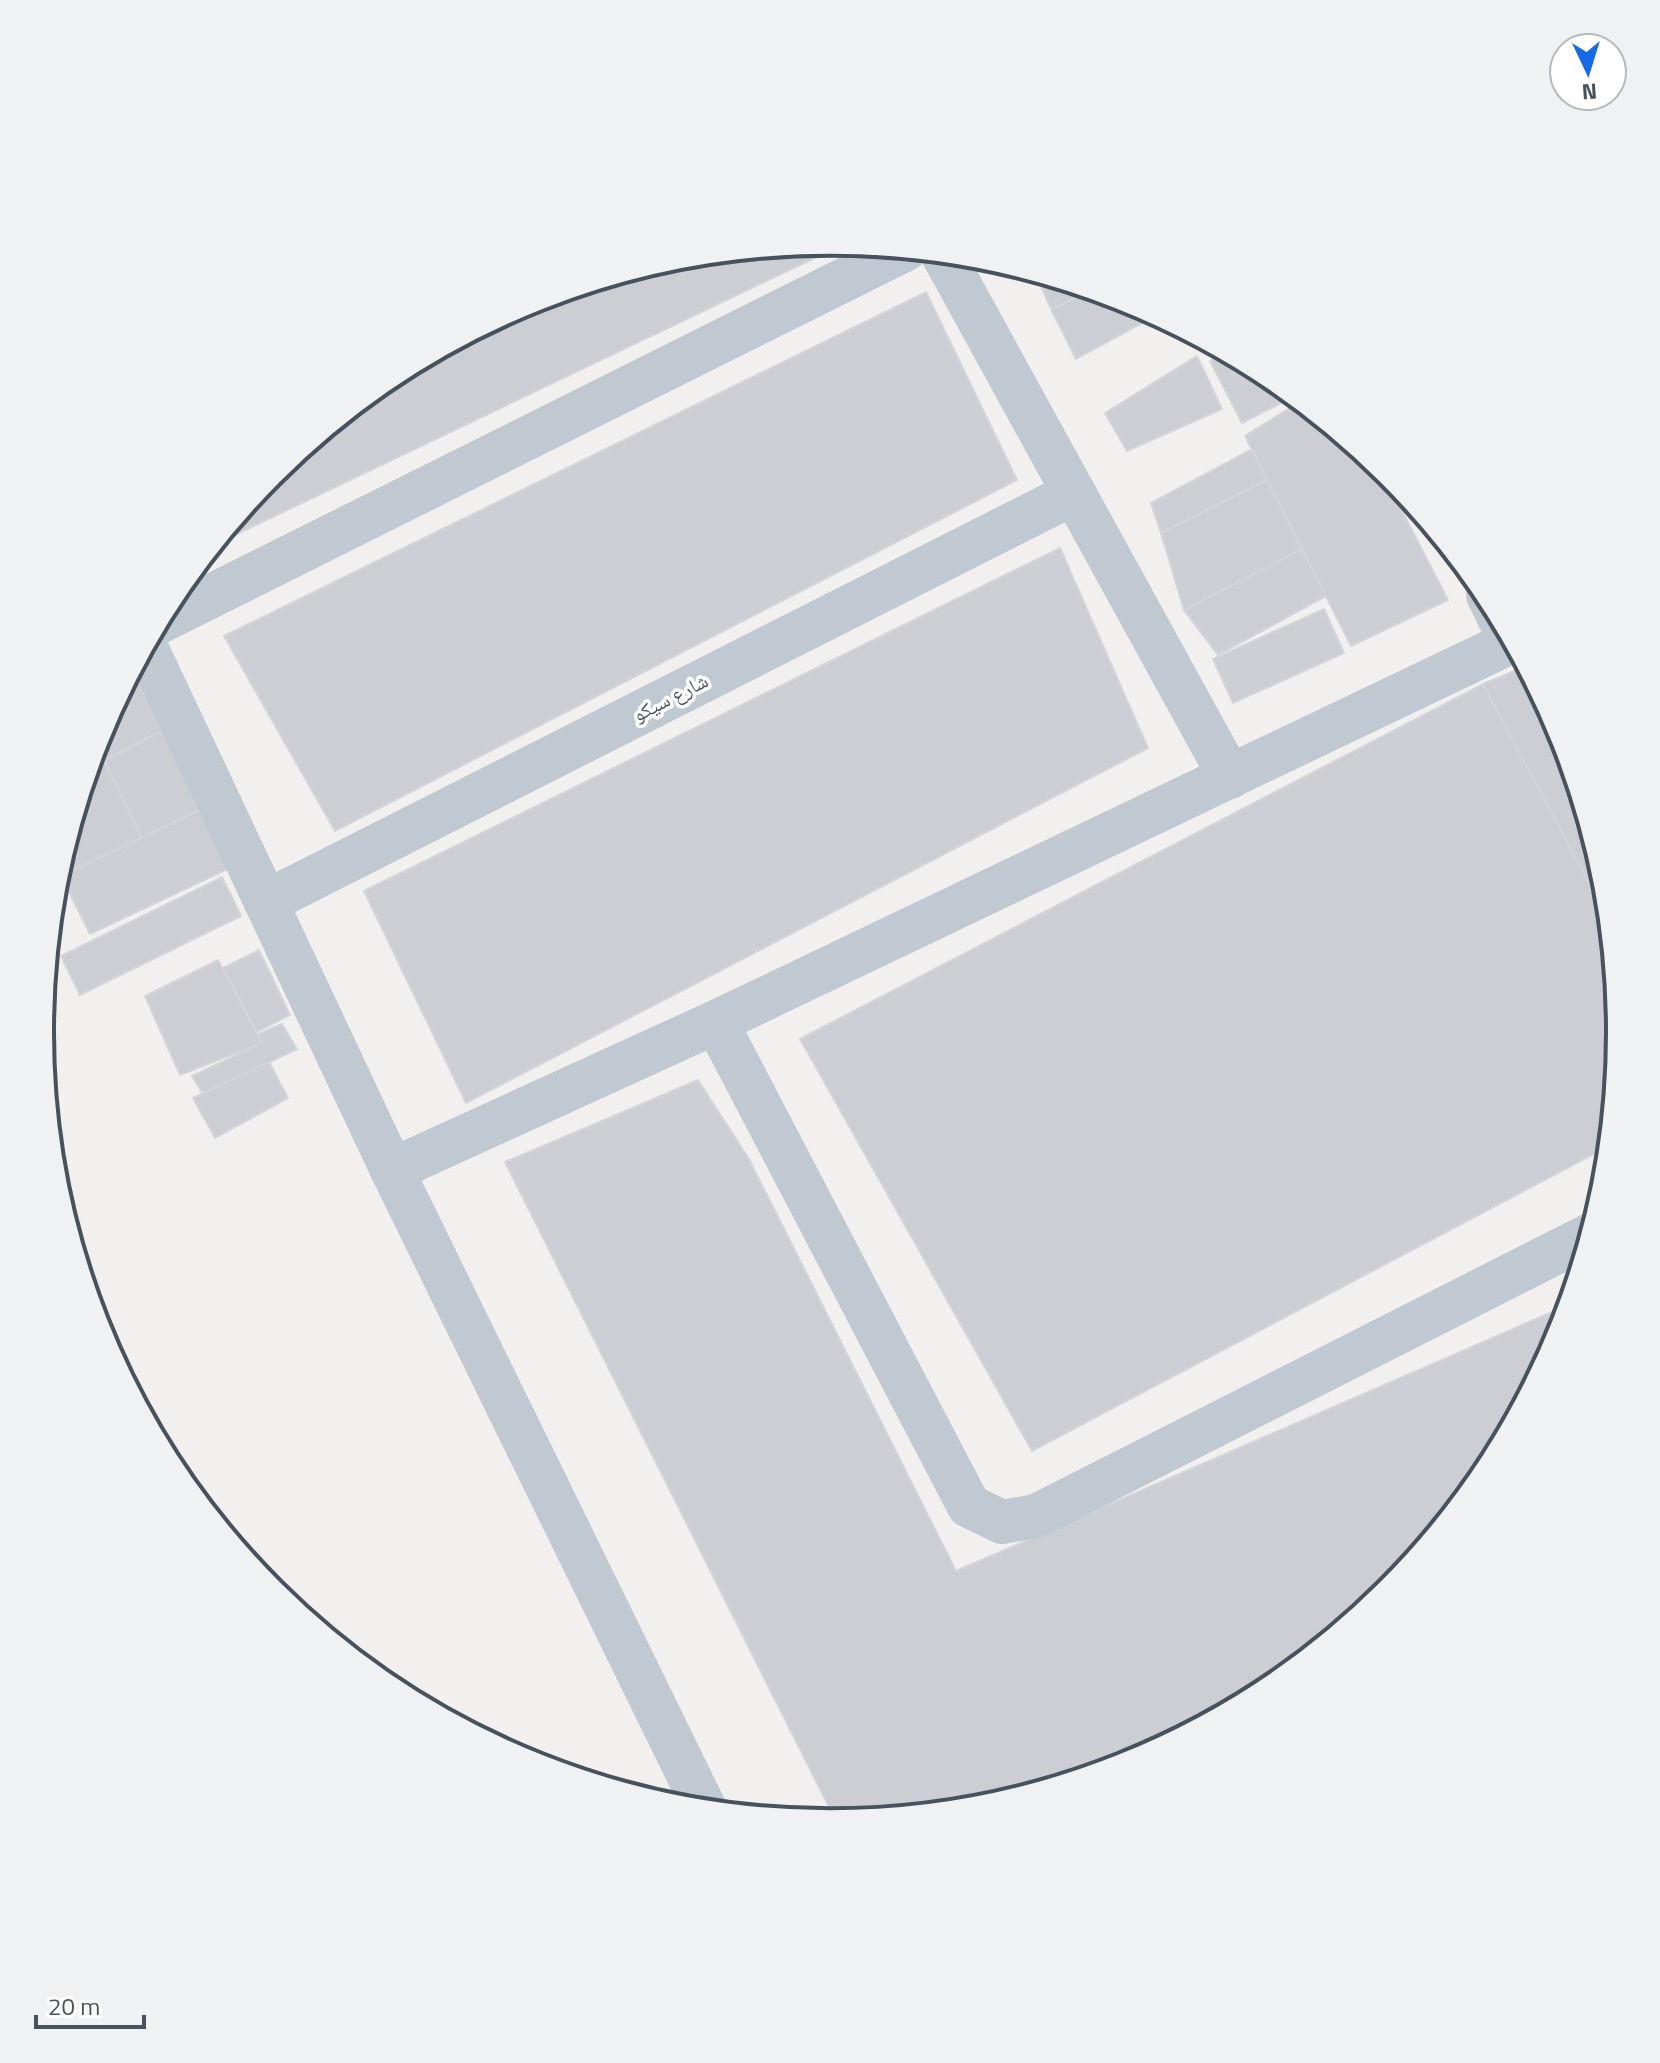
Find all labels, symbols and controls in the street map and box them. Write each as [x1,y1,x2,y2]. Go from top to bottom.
north arrow [1548,32,1628,112]
text: N [1581,74,1598,109]
street label: شارع سيكو [627,665,713,729]
scale bar [36,1979,144,2029]
text: 20 m [48,1988,100,2024]

